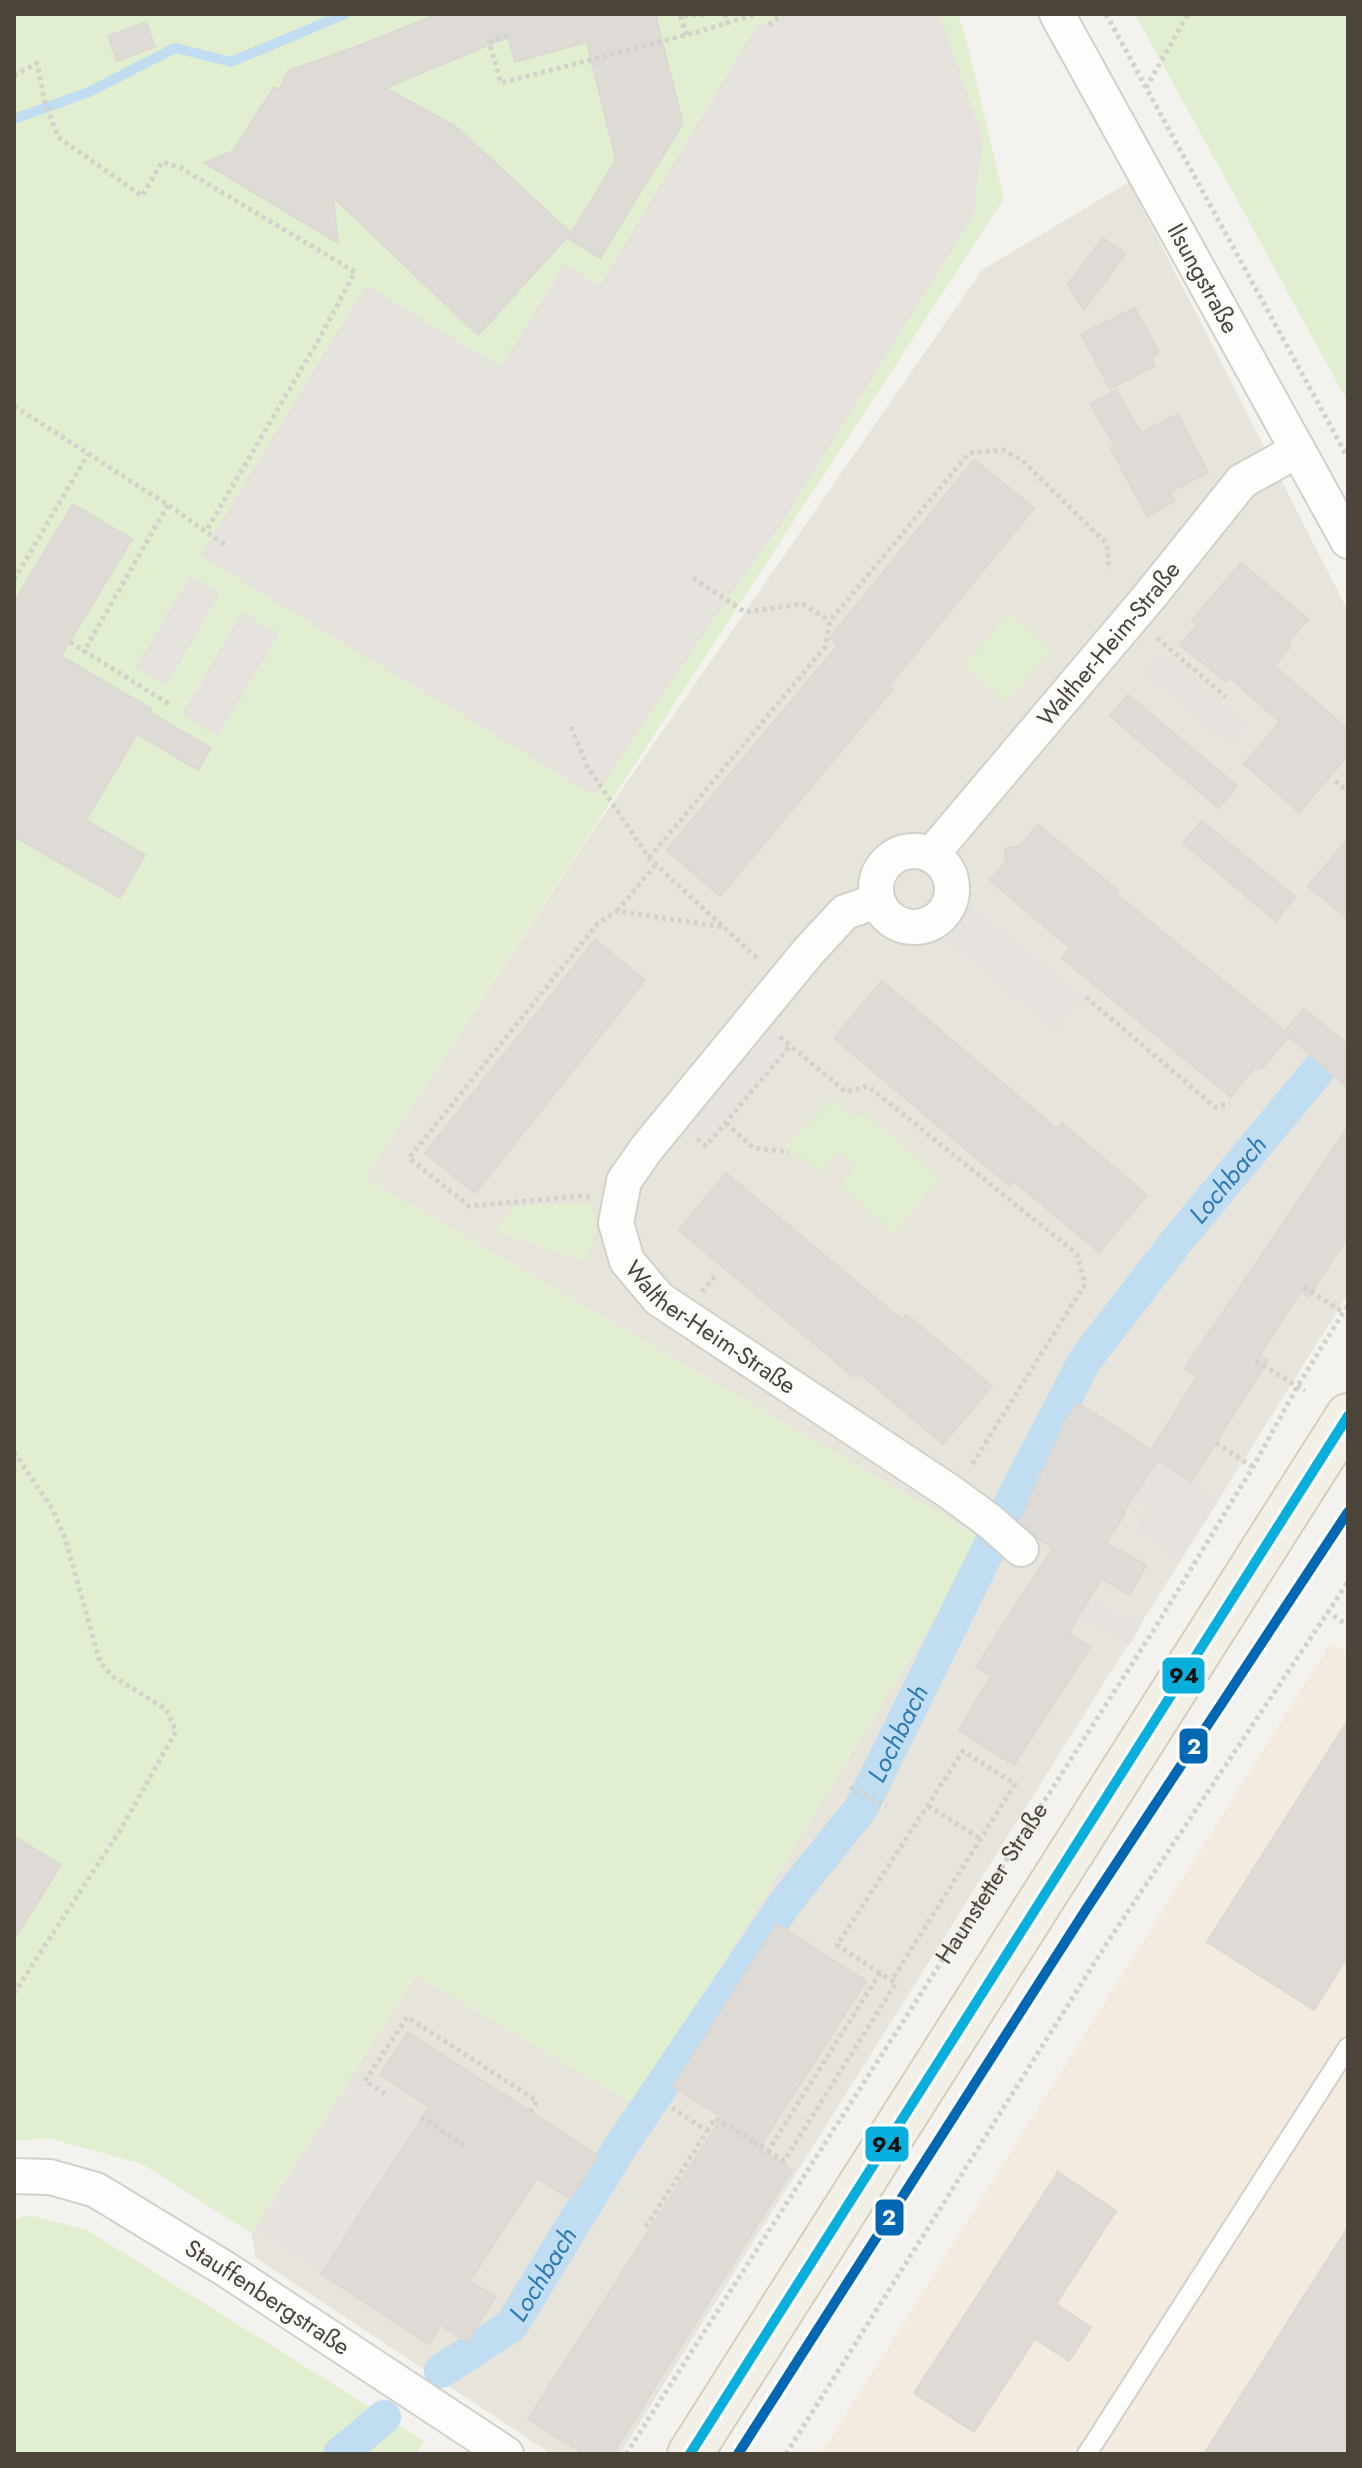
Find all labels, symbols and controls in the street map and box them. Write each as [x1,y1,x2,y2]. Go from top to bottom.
street label: Ilsungstraße [1159,217,1248,340]
street label: Walther-Heim-Straße [1029,553,1188,734]
water label: Lochbach [1180,1127,1276,1232]
street label: Walther-Heim-Straße [617,1253,803,1402]
line badge: 94 [1161,1656,1206,1695]
text: 94 [1169,1659,1199,1691]
water label: Lochbach [858,1678,938,1789]
line badge: 2 [1178,1727,1209,1765]
text: 2 [1187,1730,1201,1762]
street label: Haunstetter Straße [926,1795,1056,1970]
line badge: 94 [864,2125,910,2163]
text: 94 [872,2128,902,2160]
line badge: 2 [874,2198,905,2237]
text: 2 [882,2201,896,2233]
water label: Lochbach [499,2220,586,2329]
street label: Stauffenbergstraße [178,2230,357,2363]

